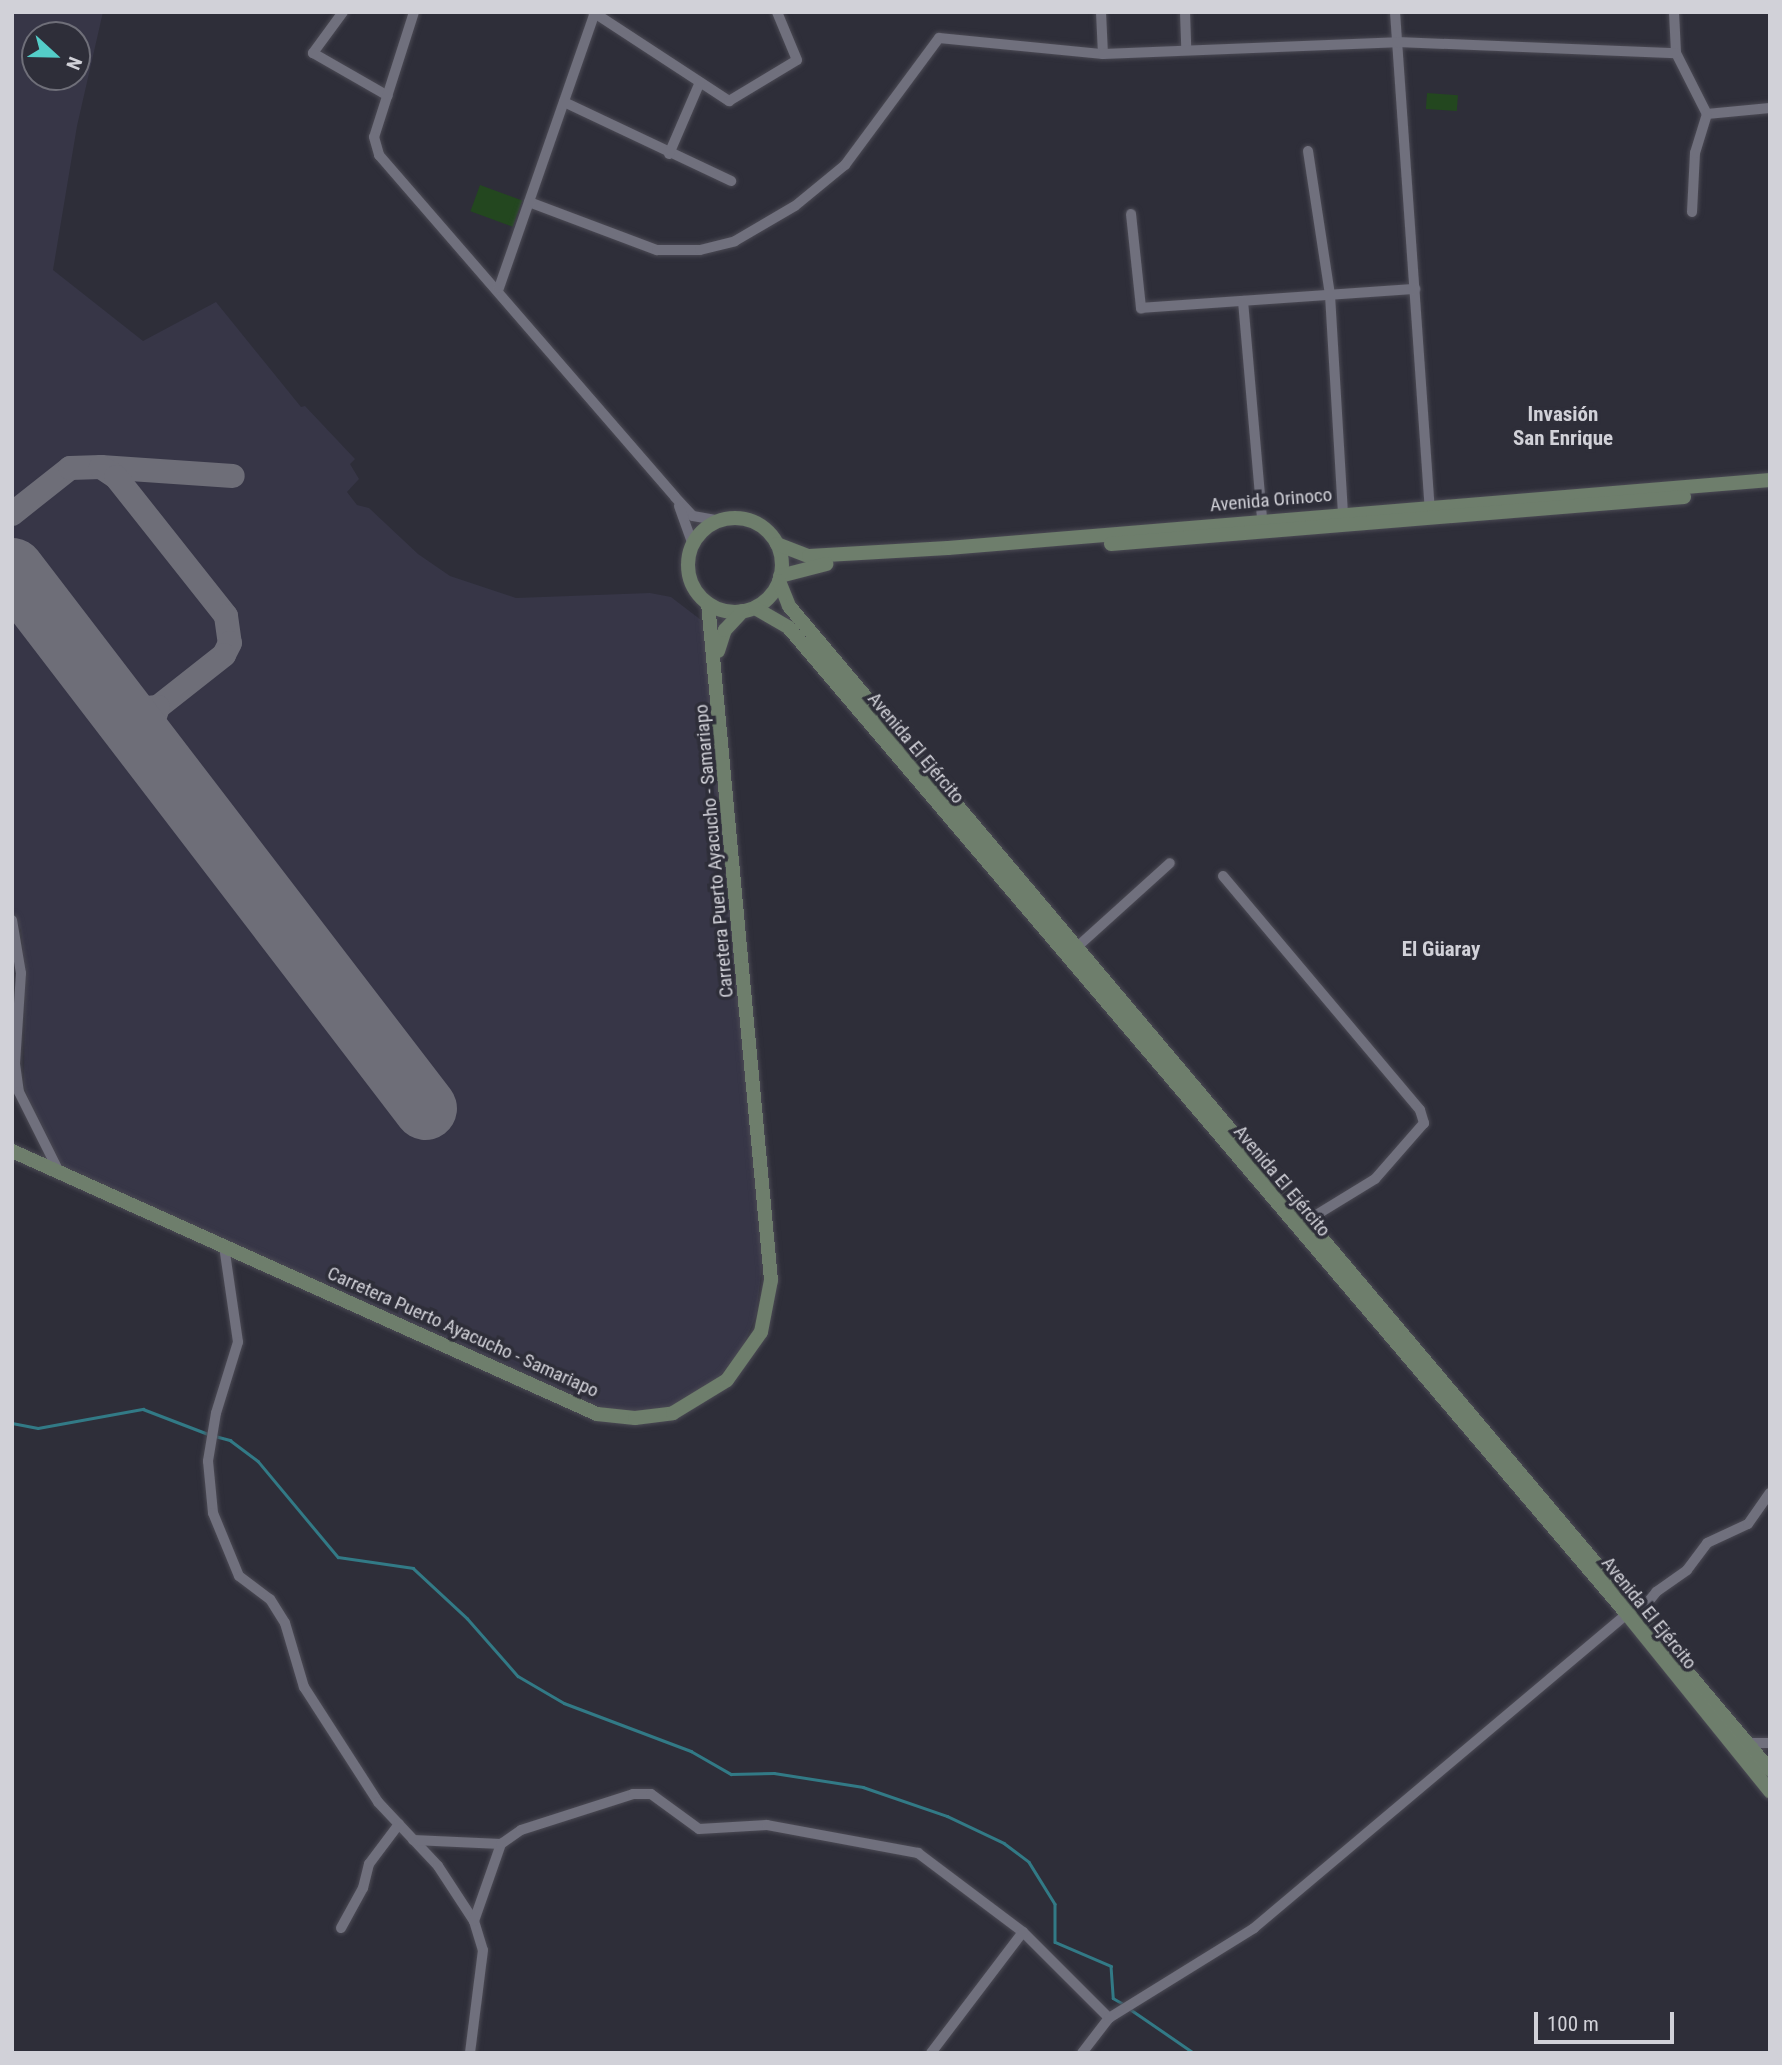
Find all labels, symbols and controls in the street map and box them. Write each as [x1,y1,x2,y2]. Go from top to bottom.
north arrow [21,21,91,91]
text: N [61,54,87,73]
district label: Invasión San Enrique [1513,401,1613,451]
street label: Avenida Orinoco [1209,483,1333,517]
street label: Avenida El Ejército [863,688,969,808]
street label: Carretera Puerto Ayacucho - Samariapo [690,703,738,999]
district label: El Güaray [1402,936,1480,962]
street label: Avenida El Ejército [1229,1121,1335,1241]
street label: Carretera Puerto Ayacucho - Samariapo [324,1262,602,1402]
street label: Avenida El Ejército [1597,1552,1701,1674]
scale bar [1537,1998,1677,2042]
text: 100 m [1547,2012,1599,2036]

